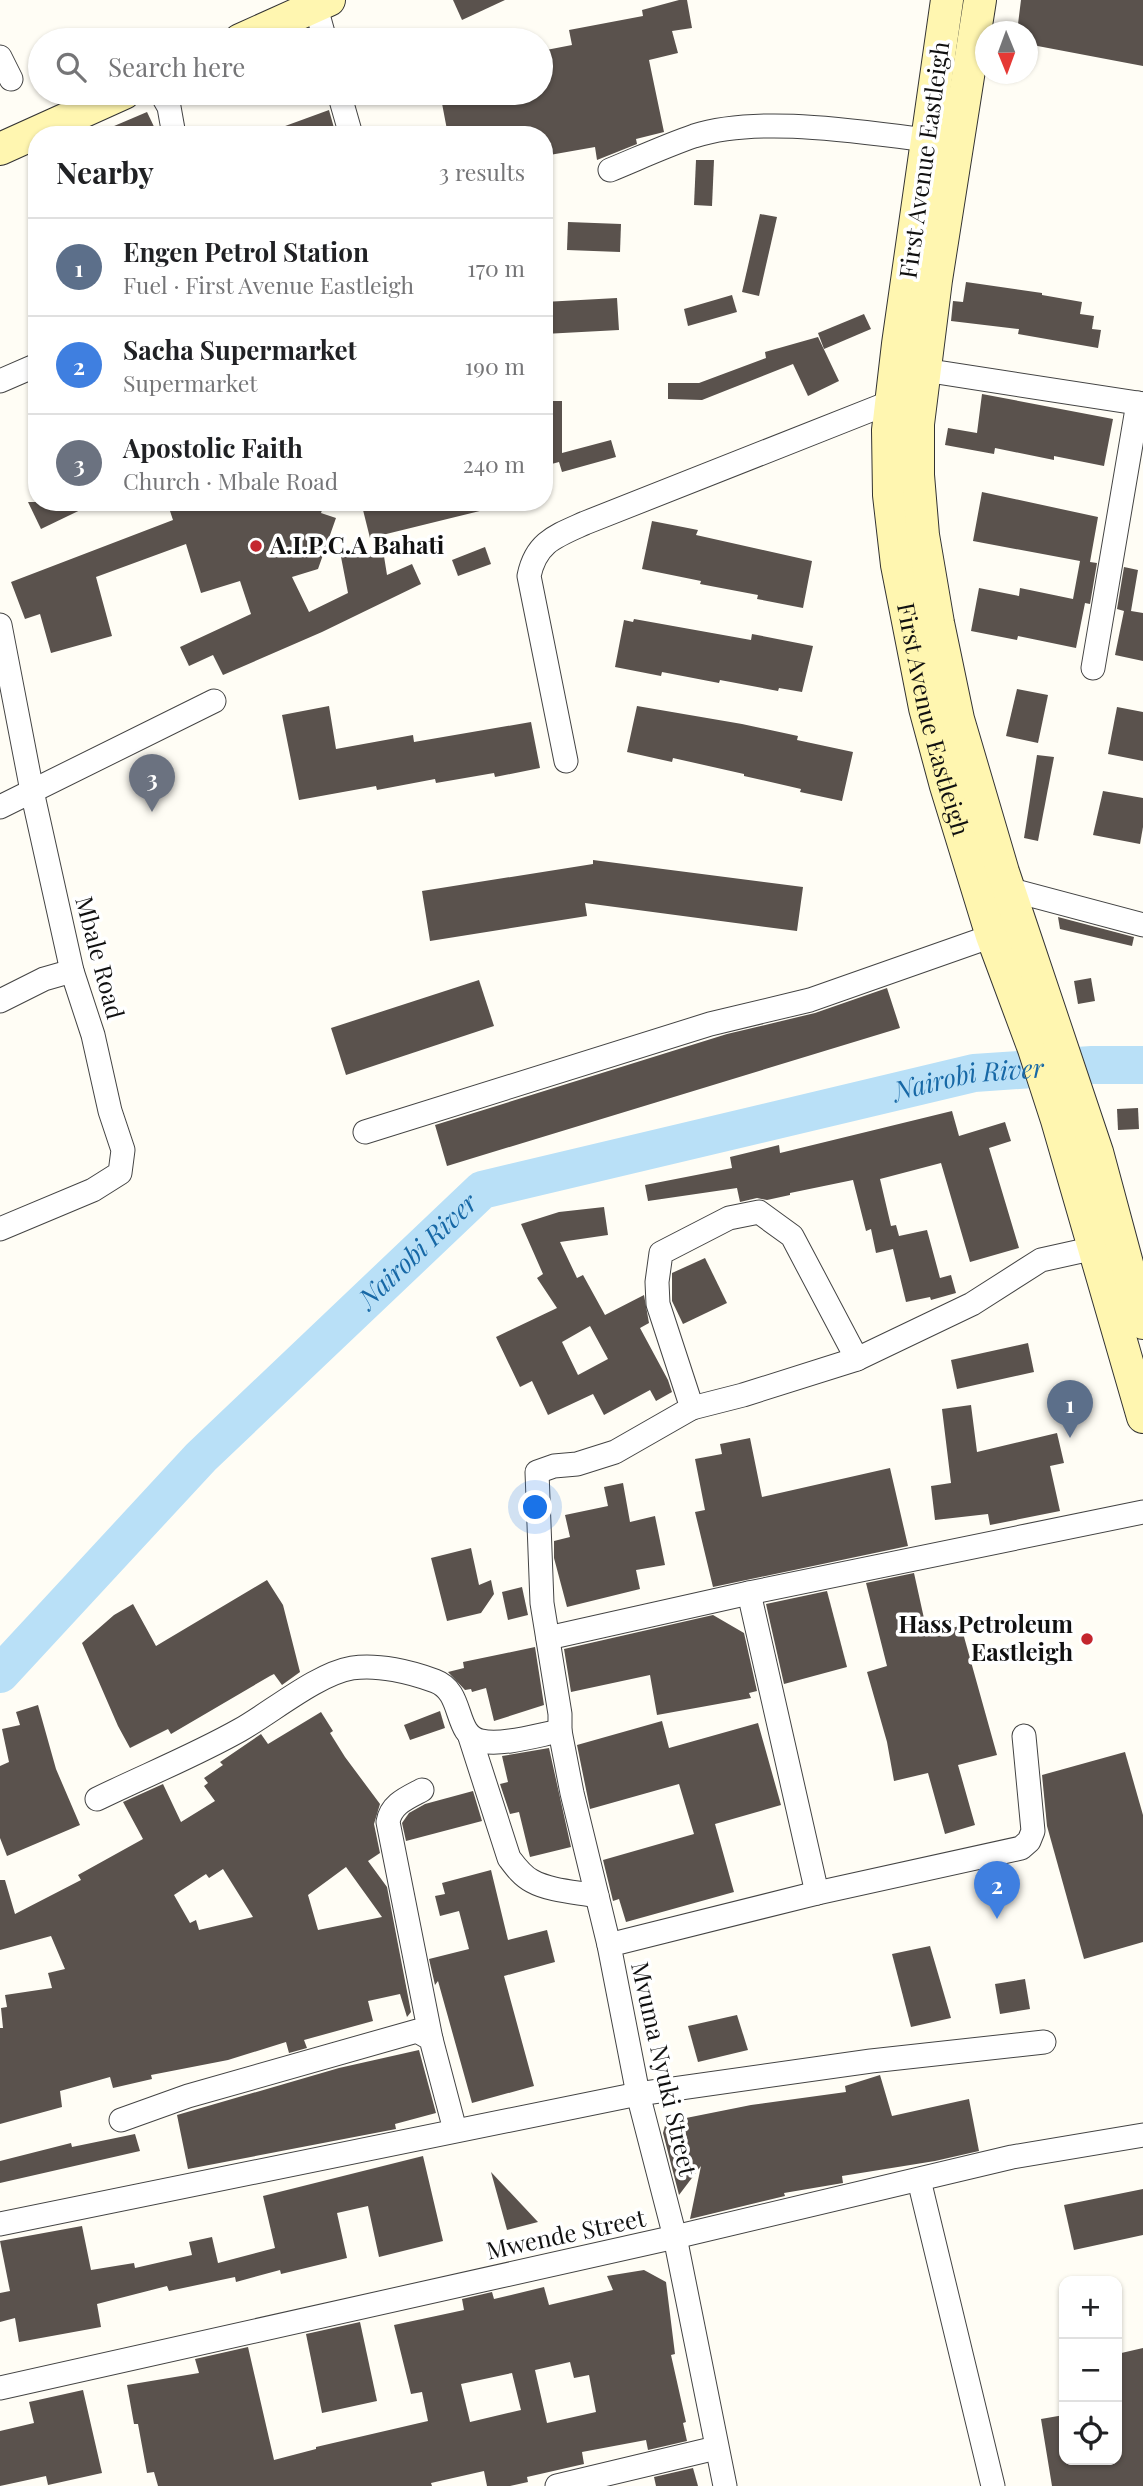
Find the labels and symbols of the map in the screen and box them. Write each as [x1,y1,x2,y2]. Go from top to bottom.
north arrow [975,21,1038,84]
street label: First Avenue Eastleigh [891,39,955,280]
place label: A.I.P.C.A Bahati [269,528,445,560]
marker: A.I.P.C.A Bahati [248,538,264,554]
street label: First Avenue Eastleigh [891,600,978,839]
pin: 3 [129,754,175,812]
street label: Mbale Road [69,893,133,1022]
water label: Nairobi River [888,1049,1046,1108]
water label: Nairobi River [348,1184,485,1316]
pin: 1 [1047,1380,1093,1438]
your location [518,1490,552,1524]
place label: Hass Petroleum Eastleigh [898,1607,1073,1667]
marker: Hass Petroleum Eastleigh [1079,1631,1095,1647]
pin: 2 [974,1861,1020,1919]
street label: Mvuma Nyuki Street [625,1958,705,2179]
street label: Mwende Street [483,2200,649,2266]

